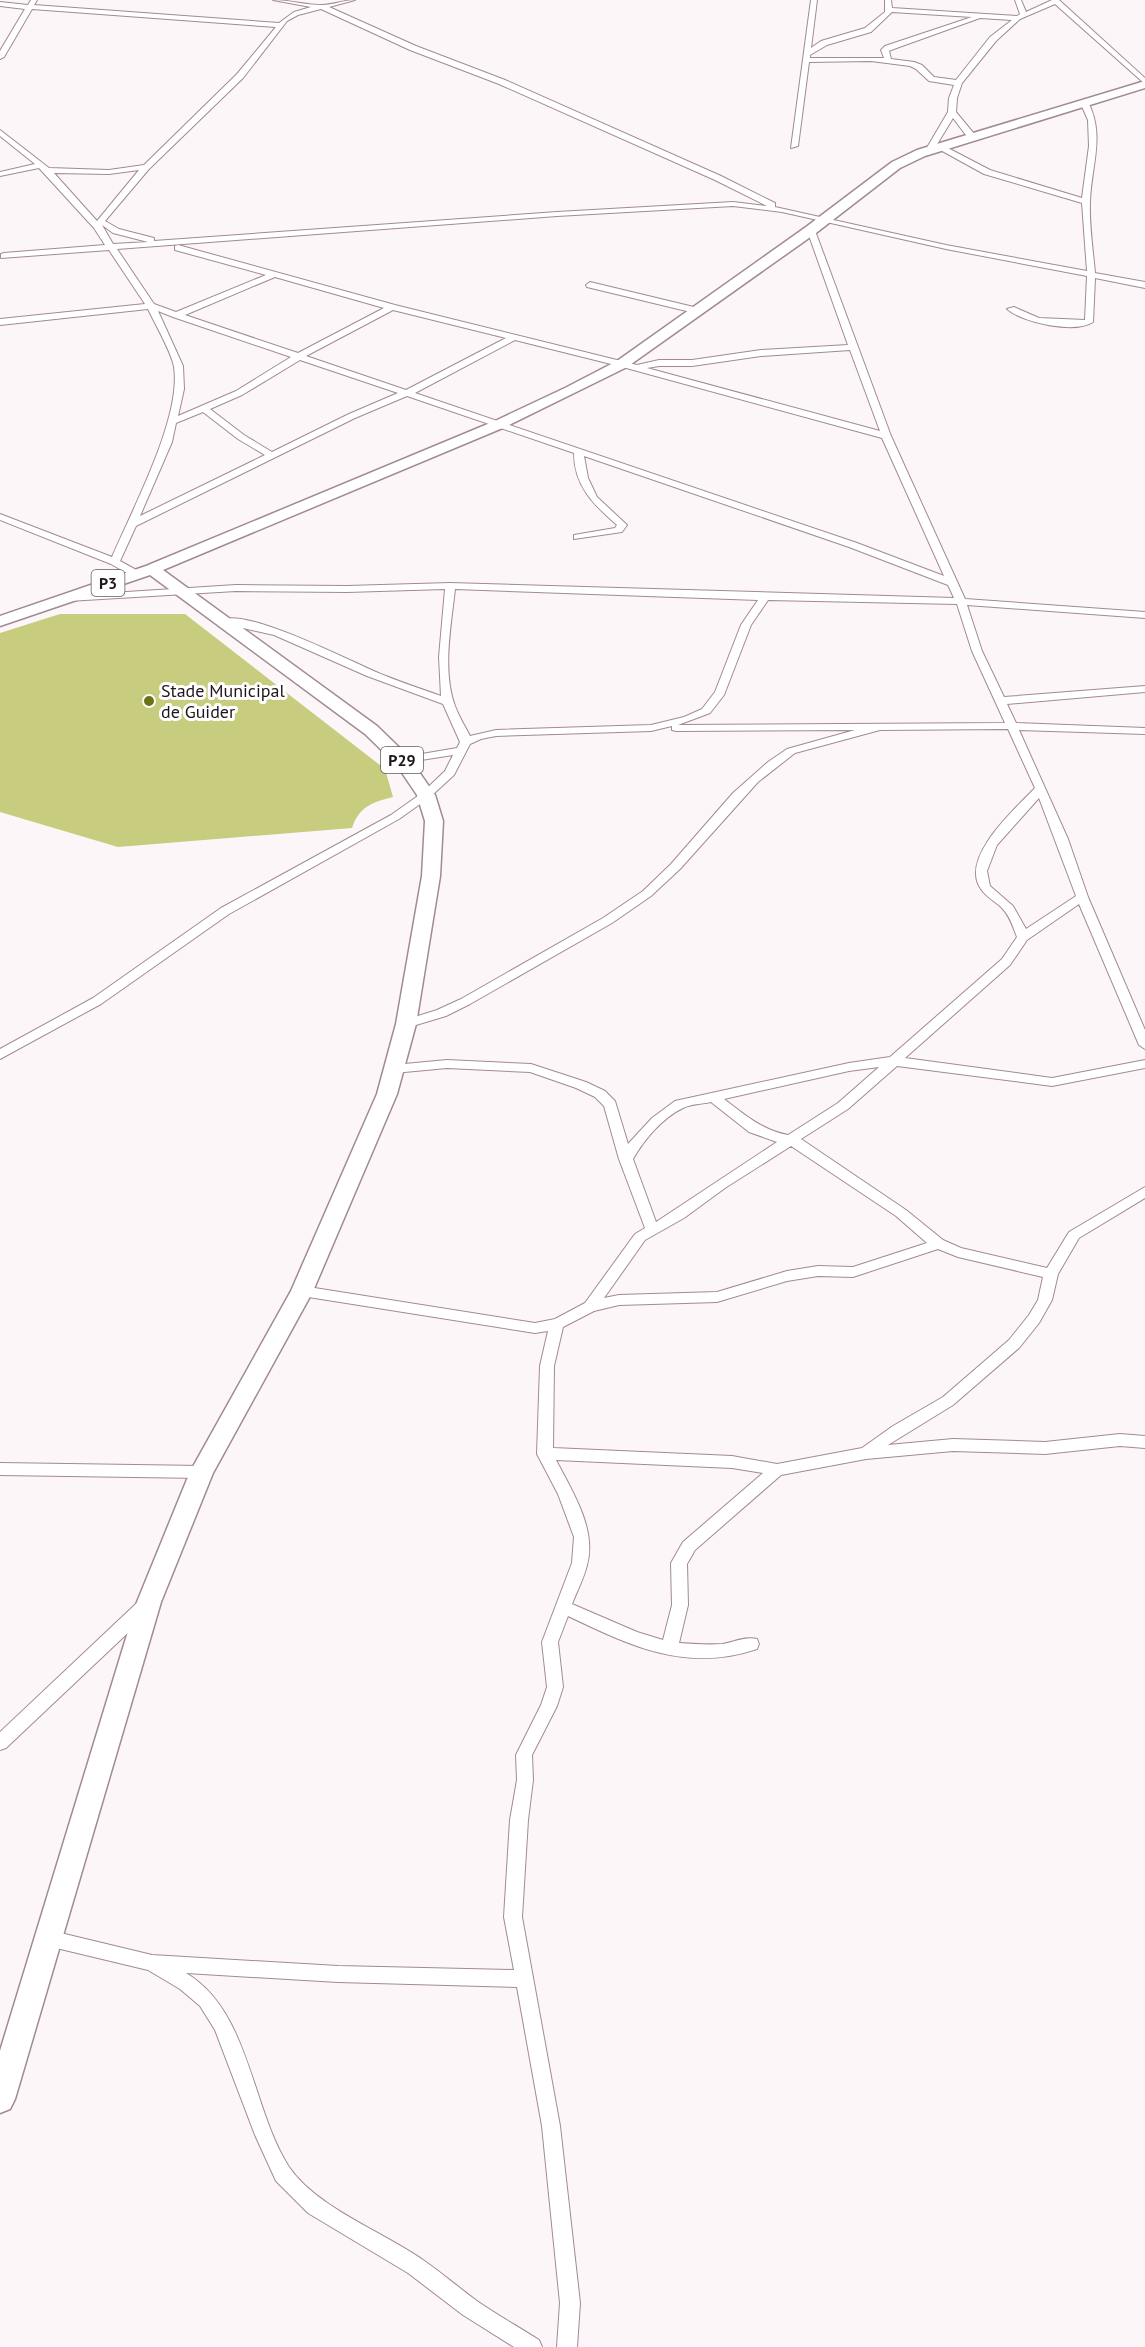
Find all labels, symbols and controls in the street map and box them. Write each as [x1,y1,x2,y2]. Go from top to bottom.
road number: P3 [92,570,124,596]
place label: Stade Municipal de Guider [161,679,285,723]
marker: Stade Municipal de Guider [142,694,156,708]
road number: P29 [381,747,423,773]

